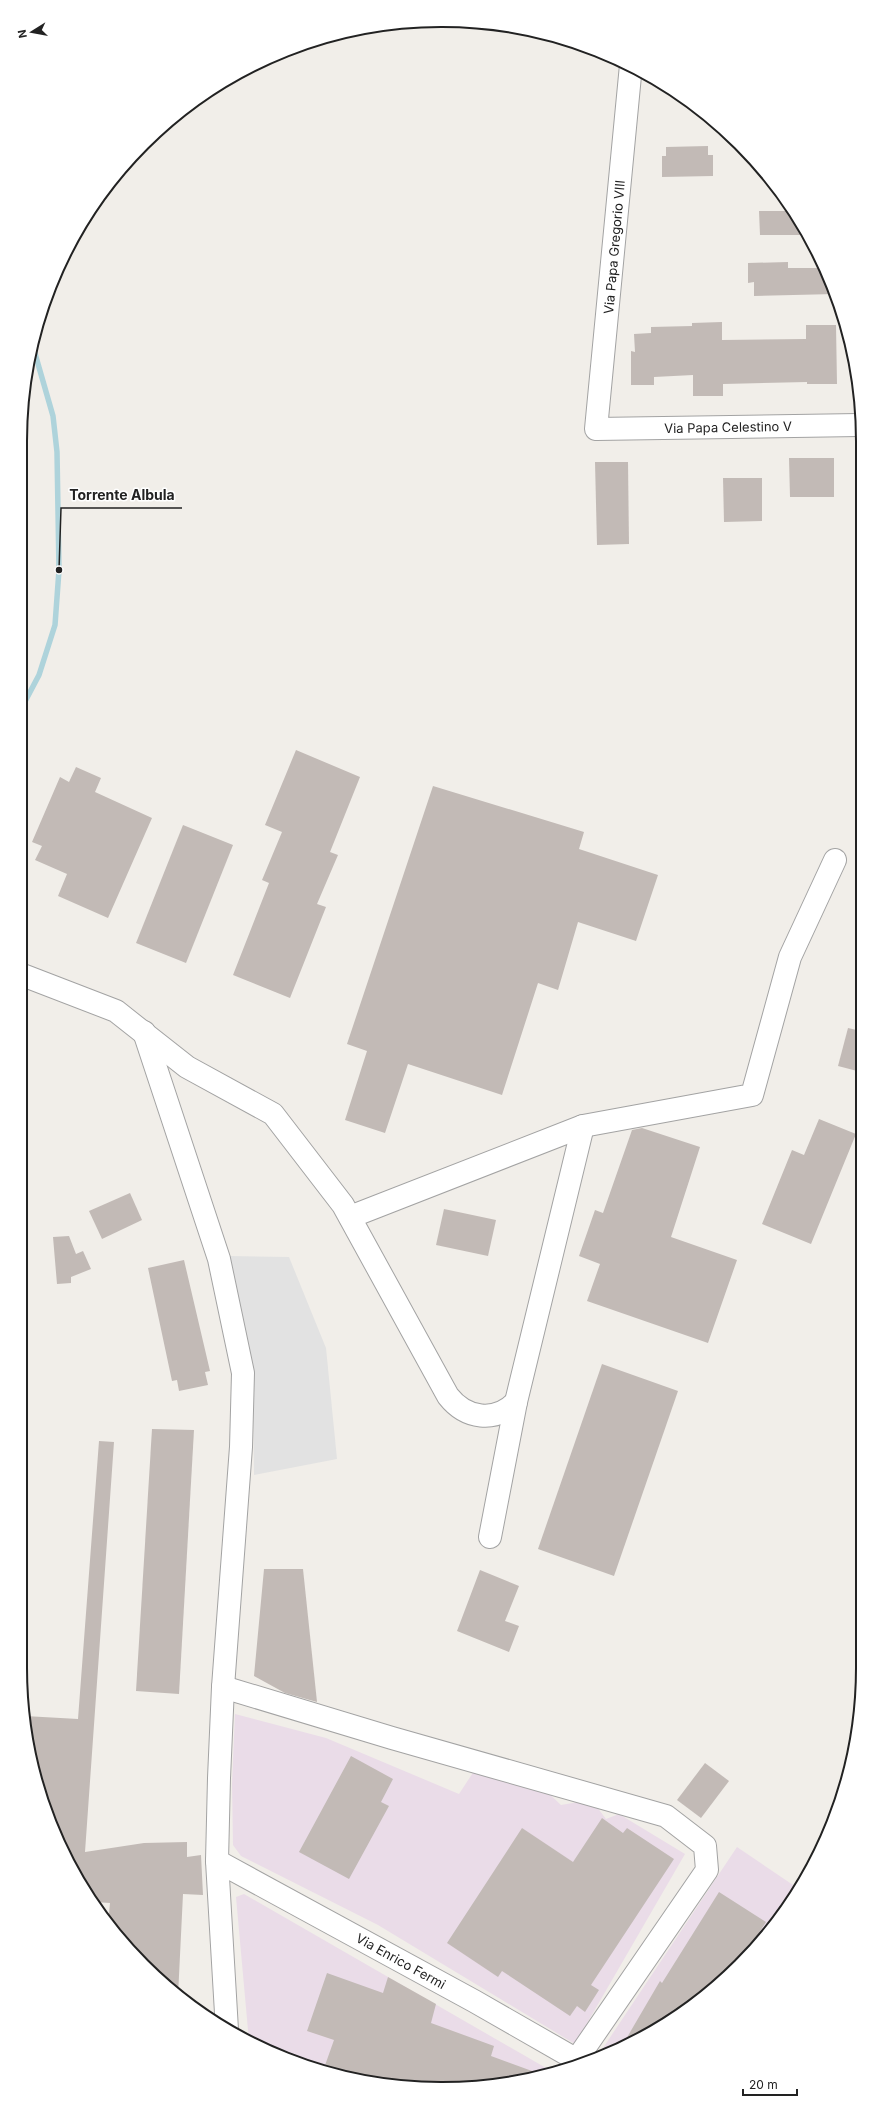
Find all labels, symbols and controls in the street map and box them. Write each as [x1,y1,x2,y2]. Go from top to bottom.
north arrow [12,12,52,52]
text: N [15,28,30,39]
street label: Via Papa Gregorio VIII [600,179,628,315]
street label: Via Papa Celestino V [664,418,792,436]
callout: Torrente Albula [61,482,182,508]
text: Torrente Albula [69,486,175,503]
street label: Via Enrico Fermi [353,1930,449,1992]
scale bar [743,2071,797,2097]
text: 20 m [749,2077,778,2092]

